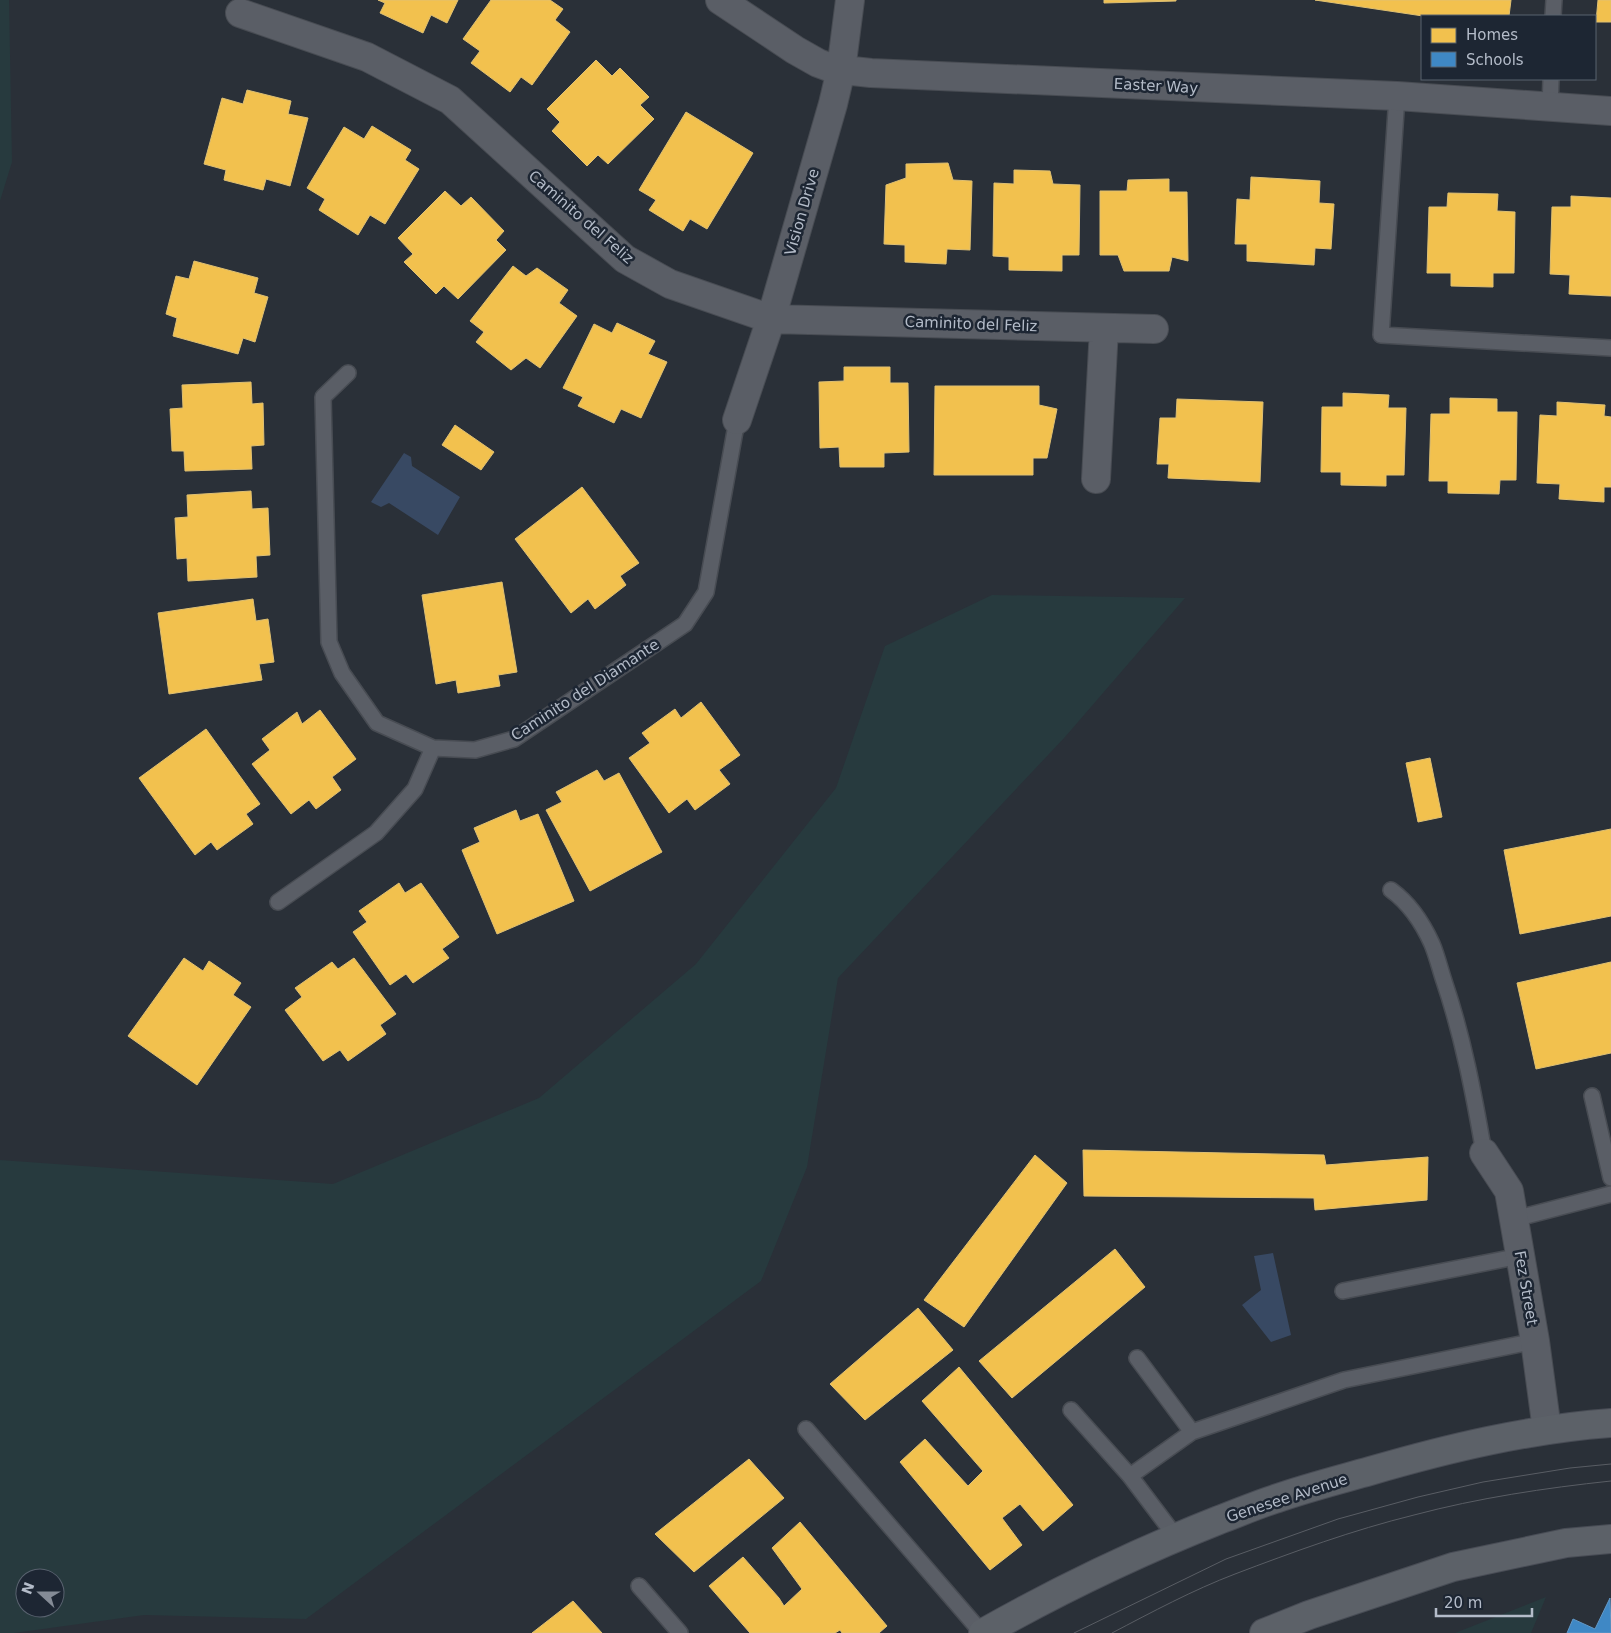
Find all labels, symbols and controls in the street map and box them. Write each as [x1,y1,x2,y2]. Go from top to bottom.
legend [1421,15,1596,80]
text: Homes [1466,26,1518,44]
text: Schools [1466,51,1524,69]
street label: Easter Way [1113,75,1199,97]
street label: Vision Drive [781,166,823,258]
street label: Caminito del Feliz [525,167,637,267]
street label: Caminito del Feliz [904,313,1038,335]
street label: Caminito del Diamante [508,635,662,745]
street label: Fez Street [1511,1249,1541,1327]
street label: Genesee Avenue [1224,1470,1350,1526]
north arrow [15,1568,65,1618]
text: N [18,1580,37,1597]
scale bar [1436,1586,1532,1618]
text: 20 m [1444,1594,1482,1612]

